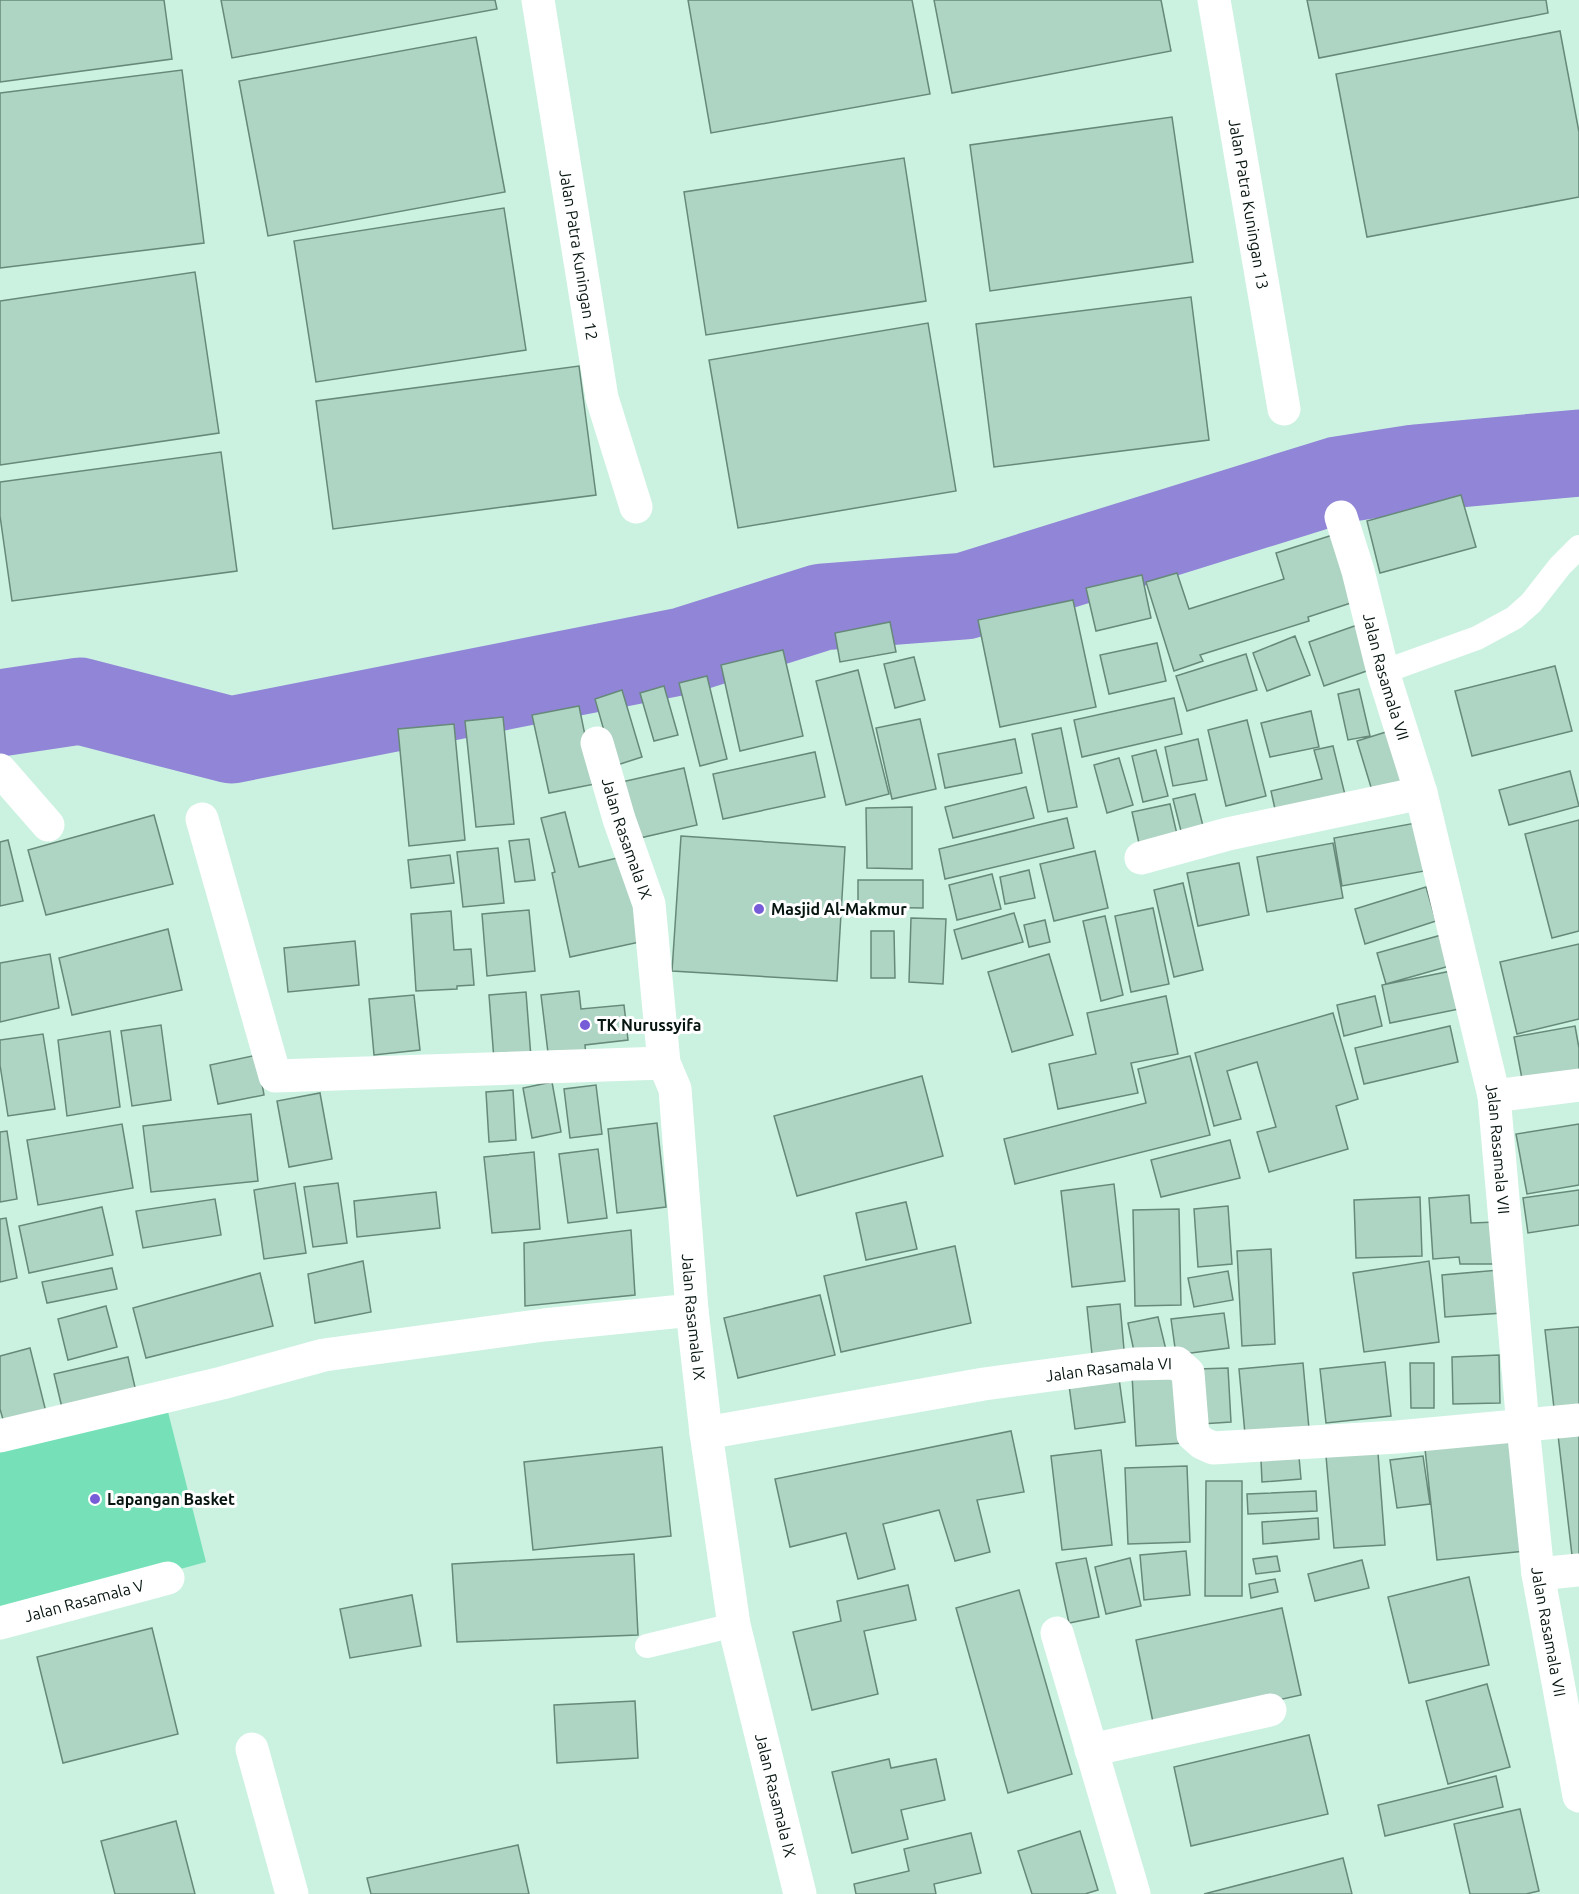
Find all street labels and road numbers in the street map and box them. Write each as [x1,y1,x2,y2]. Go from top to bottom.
street label: Jalan Patra Kuningan 13 [1225,117,1272,291]
street label: Jalan Patra Kuningan 12 [556,168,602,341]
street label: Jalan Rasamala VII [1360,611,1413,742]
street label: Jalan Rasamala IX [599,776,656,902]
street label: Jalan Rasamala VII [1482,1081,1513,1215]
street label: Jalan Rasamala IX [679,1253,709,1381]
street label: Jalan Rasamala VI [1044,1354,1172,1385]
street label: Jalan Rasamala VII [1528,1566,1569,1698]
street label: Jalan Rasamala V [22,1576,146,1625]
street label: Jalan Rasamala IX [752,1732,800,1859]

